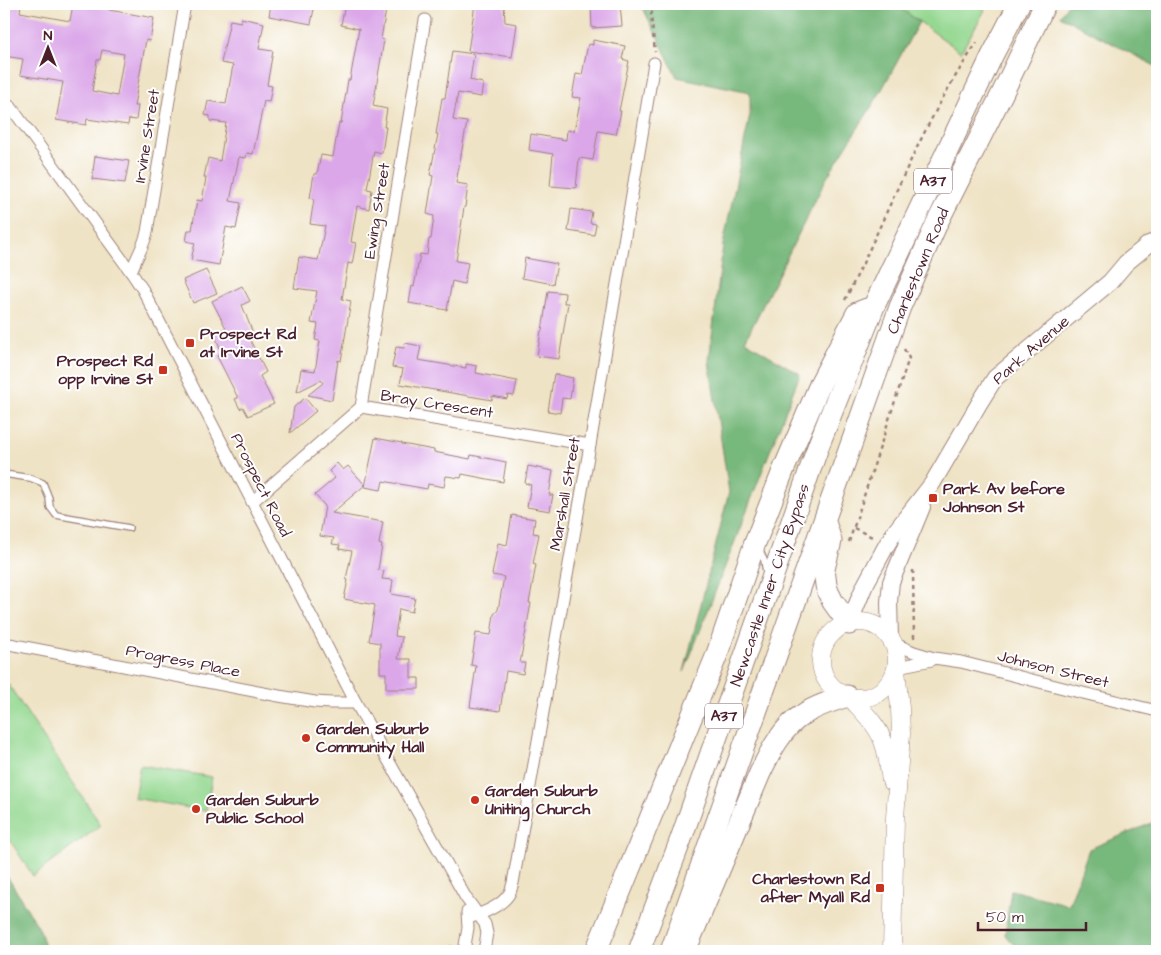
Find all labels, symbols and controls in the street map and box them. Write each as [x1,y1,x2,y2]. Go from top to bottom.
north arrow [22,22,72,72]
text: N [44,26,53,46]
street label: Irvine Street [129,87,165,184]
street label: Ewing Street [359,161,397,261]
road number: A37 [914,168,952,194]
street label: Charlestown Road [882,205,954,337]
street label: Park Avenue [988,310,1074,390]
place label: Prospect Rd at Irvine St [199,323,297,363]
marker: Prospect Rd at Irvine St [184,337,196,349]
place label: Prospect Rd opp Irvine St [57,350,154,390]
marker: Prospect Rd opp Irvine St [157,364,169,376]
street label: Bray Crescent [379,384,495,425]
street label: Prospect Road [225,429,297,541]
street label: Marshall Street [544,435,586,553]
place label: Park Av before Johnson St [942,478,1065,518]
street label: Newcastle Inner City Bypass [725,481,816,690]
marker: Park Av before Johnson St [927,492,939,504]
street label: Progress Place [124,639,242,684]
street label: Johnson Street [995,645,1112,694]
road number: A37 [705,704,743,728]
place label: Garden Suburb Community Hall [316,718,429,759]
marker: Garden Suburb Community Hall [300,732,312,744]
place label: Garden Suburb Uniting Church [485,780,598,822]
place label: Garden Suburb Public School [206,789,319,829]
marker: Garden Suburb Uniting Church [469,794,481,806]
marker: Garden Suburb Public School [190,803,202,815]
place label: Charlestown Rd after Myall Rd [752,868,871,909]
marker: Charlestown Rd after Myall Rd [874,882,886,894]
scale bar [978,900,1086,932]
text: 50 m [986,907,1024,928]

